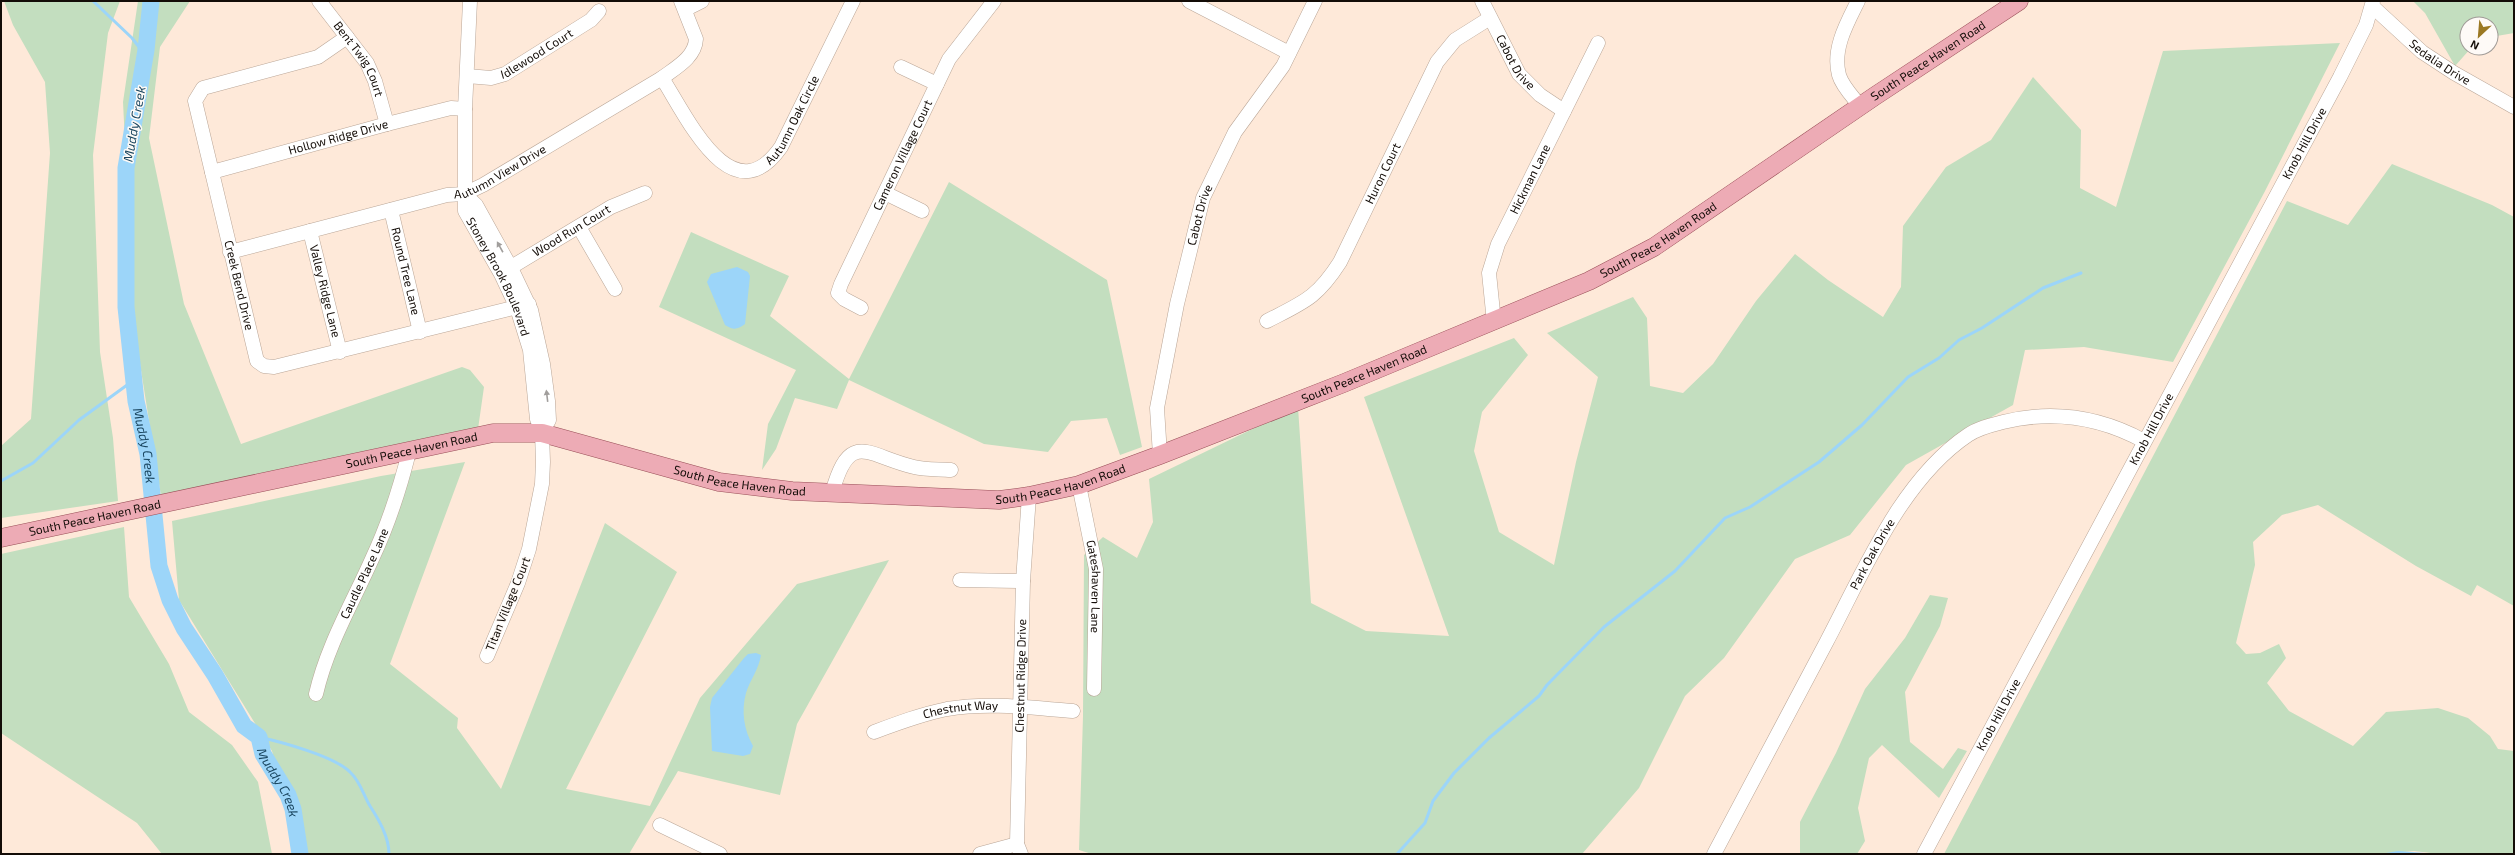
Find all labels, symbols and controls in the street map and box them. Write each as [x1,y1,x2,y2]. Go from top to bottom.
north arrow [2459,16,2499,56]
street label: South Peace Haven Road [1868,17,1988,103]
street label: Bent Twig Court [331,18,387,98]
street label: Idlewood Court [499,25,575,81]
street label: Cabot Drive [1494,32,1539,92]
street label: Sedalia Drive [2407,36,2473,87]
text: N [2468,38,2481,53]
street label: Autumn Oak Circle [762,73,821,167]
water label: Muddy Creek [119,85,149,163]
street label: Cameron Village Court [869,97,935,212]
street label: Knob Hill Drive [2279,105,2328,181]
street label: Hollow Ridge Drive [287,116,389,157]
street label: Huron Court [1361,140,1403,206]
street label: Autumn View Drive [454,141,548,201]
street label: Hickman Lane [1506,142,1553,216]
street label: Cabot Drive [1184,182,1215,247]
street label: South Peace Haven Road [1597,198,1719,280]
street label: Wood Run Court [530,201,613,259]
street label: Stoney Brook Boulevard [464,215,533,337]
street label: Round Tree Lane [389,226,424,316]
street label: Creek Bend Drive [222,239,257,331]
one-way arrow [496,241,503,253]
street label: Valley Ridge Lane [308,243,344,339]
street label: South Peace Haven Road [1299,341,1429,405]
one-way arrow [544,390,551,402]
street label: Knob Hill Drive [2126,390,2176,467]
water label: Muddy Creek [130,406,159,484]
street label: South Peace Haven Road [344,428,479,470]
street label: South Peace Haven Road [995,460,1127,506]
street label: South Peace Haven Road [672,462,806,498]
street label: South Peace Haven Road [28,496,162,538]
street label: Park Oak Drive [1846,516,1897,592]
street label: Caudle Place Lane [337,526,390,621]
street label: Gateshaven Lane [1084,539,1104,633]
street label: Titan Village Court [482,554,532,653]
street label: Chestnut Ridge Drive [1012,619,1028,733]
street label: Knob Hill Drive [1973,676,2023,753]
street label: Chestnut Way [921,698,999,721]
water label: Muddy Creek [254,747,302,818]

